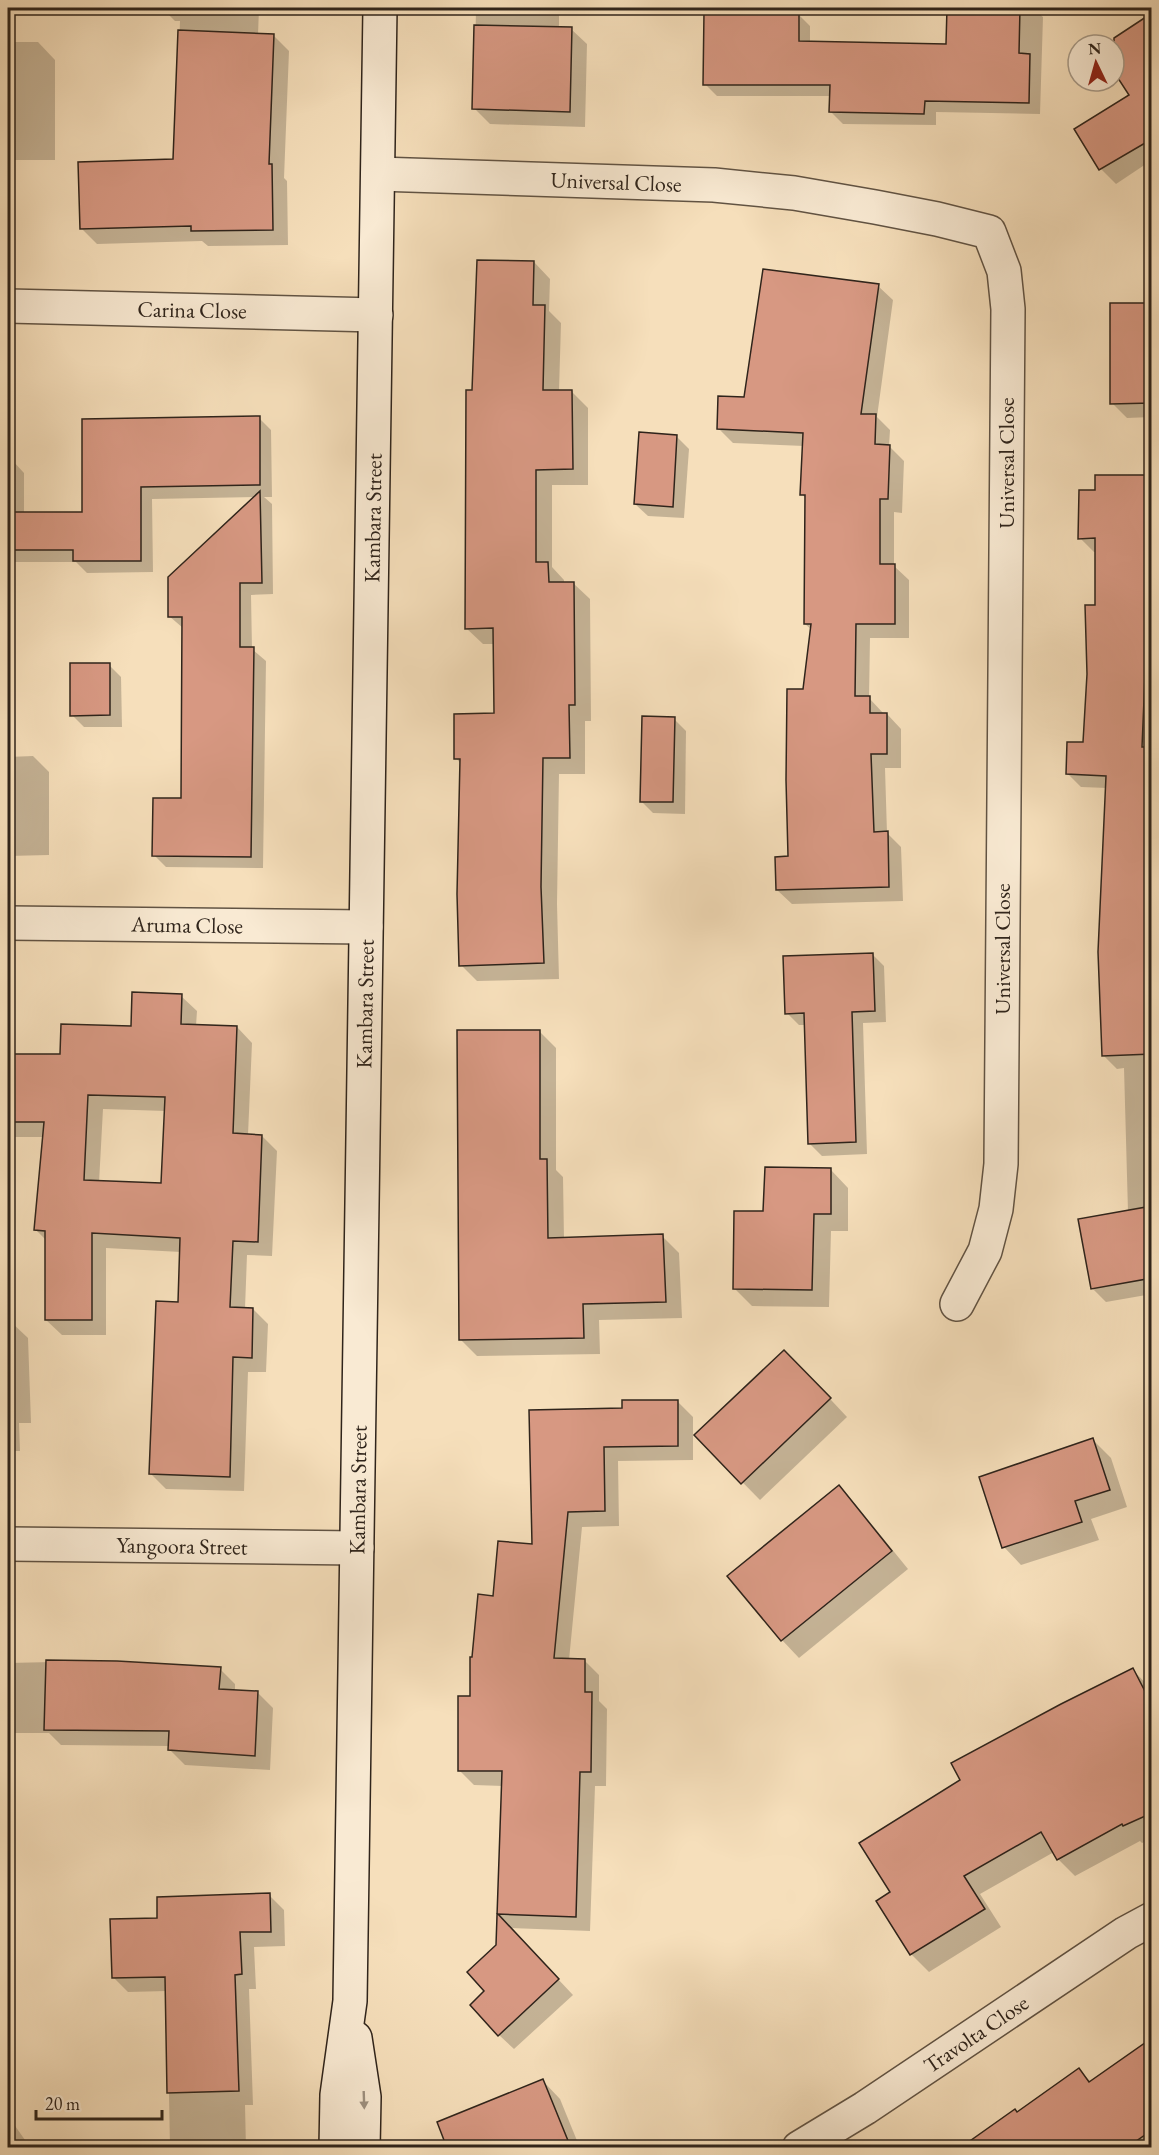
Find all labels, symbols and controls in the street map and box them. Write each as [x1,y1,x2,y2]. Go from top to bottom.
north arrow [1066,33,1126,93]
text: N [1087,38,1102,60]
street label: Universal Close [550,165,683,199]
street label: Carina Close [137,295,247,325]
street label: Universal Close [992,397,1021,529]
street label: Kambara Street [357,453,389,583]
street label: Universal Close [988,883,1017,1015]
street label: Aruma Close [130,910,244,940]
street label: Kambara Street [349,939,381,1069]
street label: Kambara Street [342,1425,374,1555]
street label: Yangoora Street [116,1530,248,1562]
street label: Travolta Close [918,1988,1034,2080]
scale bar [36,2083,162,2121]
one-way arrow [359,2091,368,2110]
text: 20 m [45,2092,80,2115]

